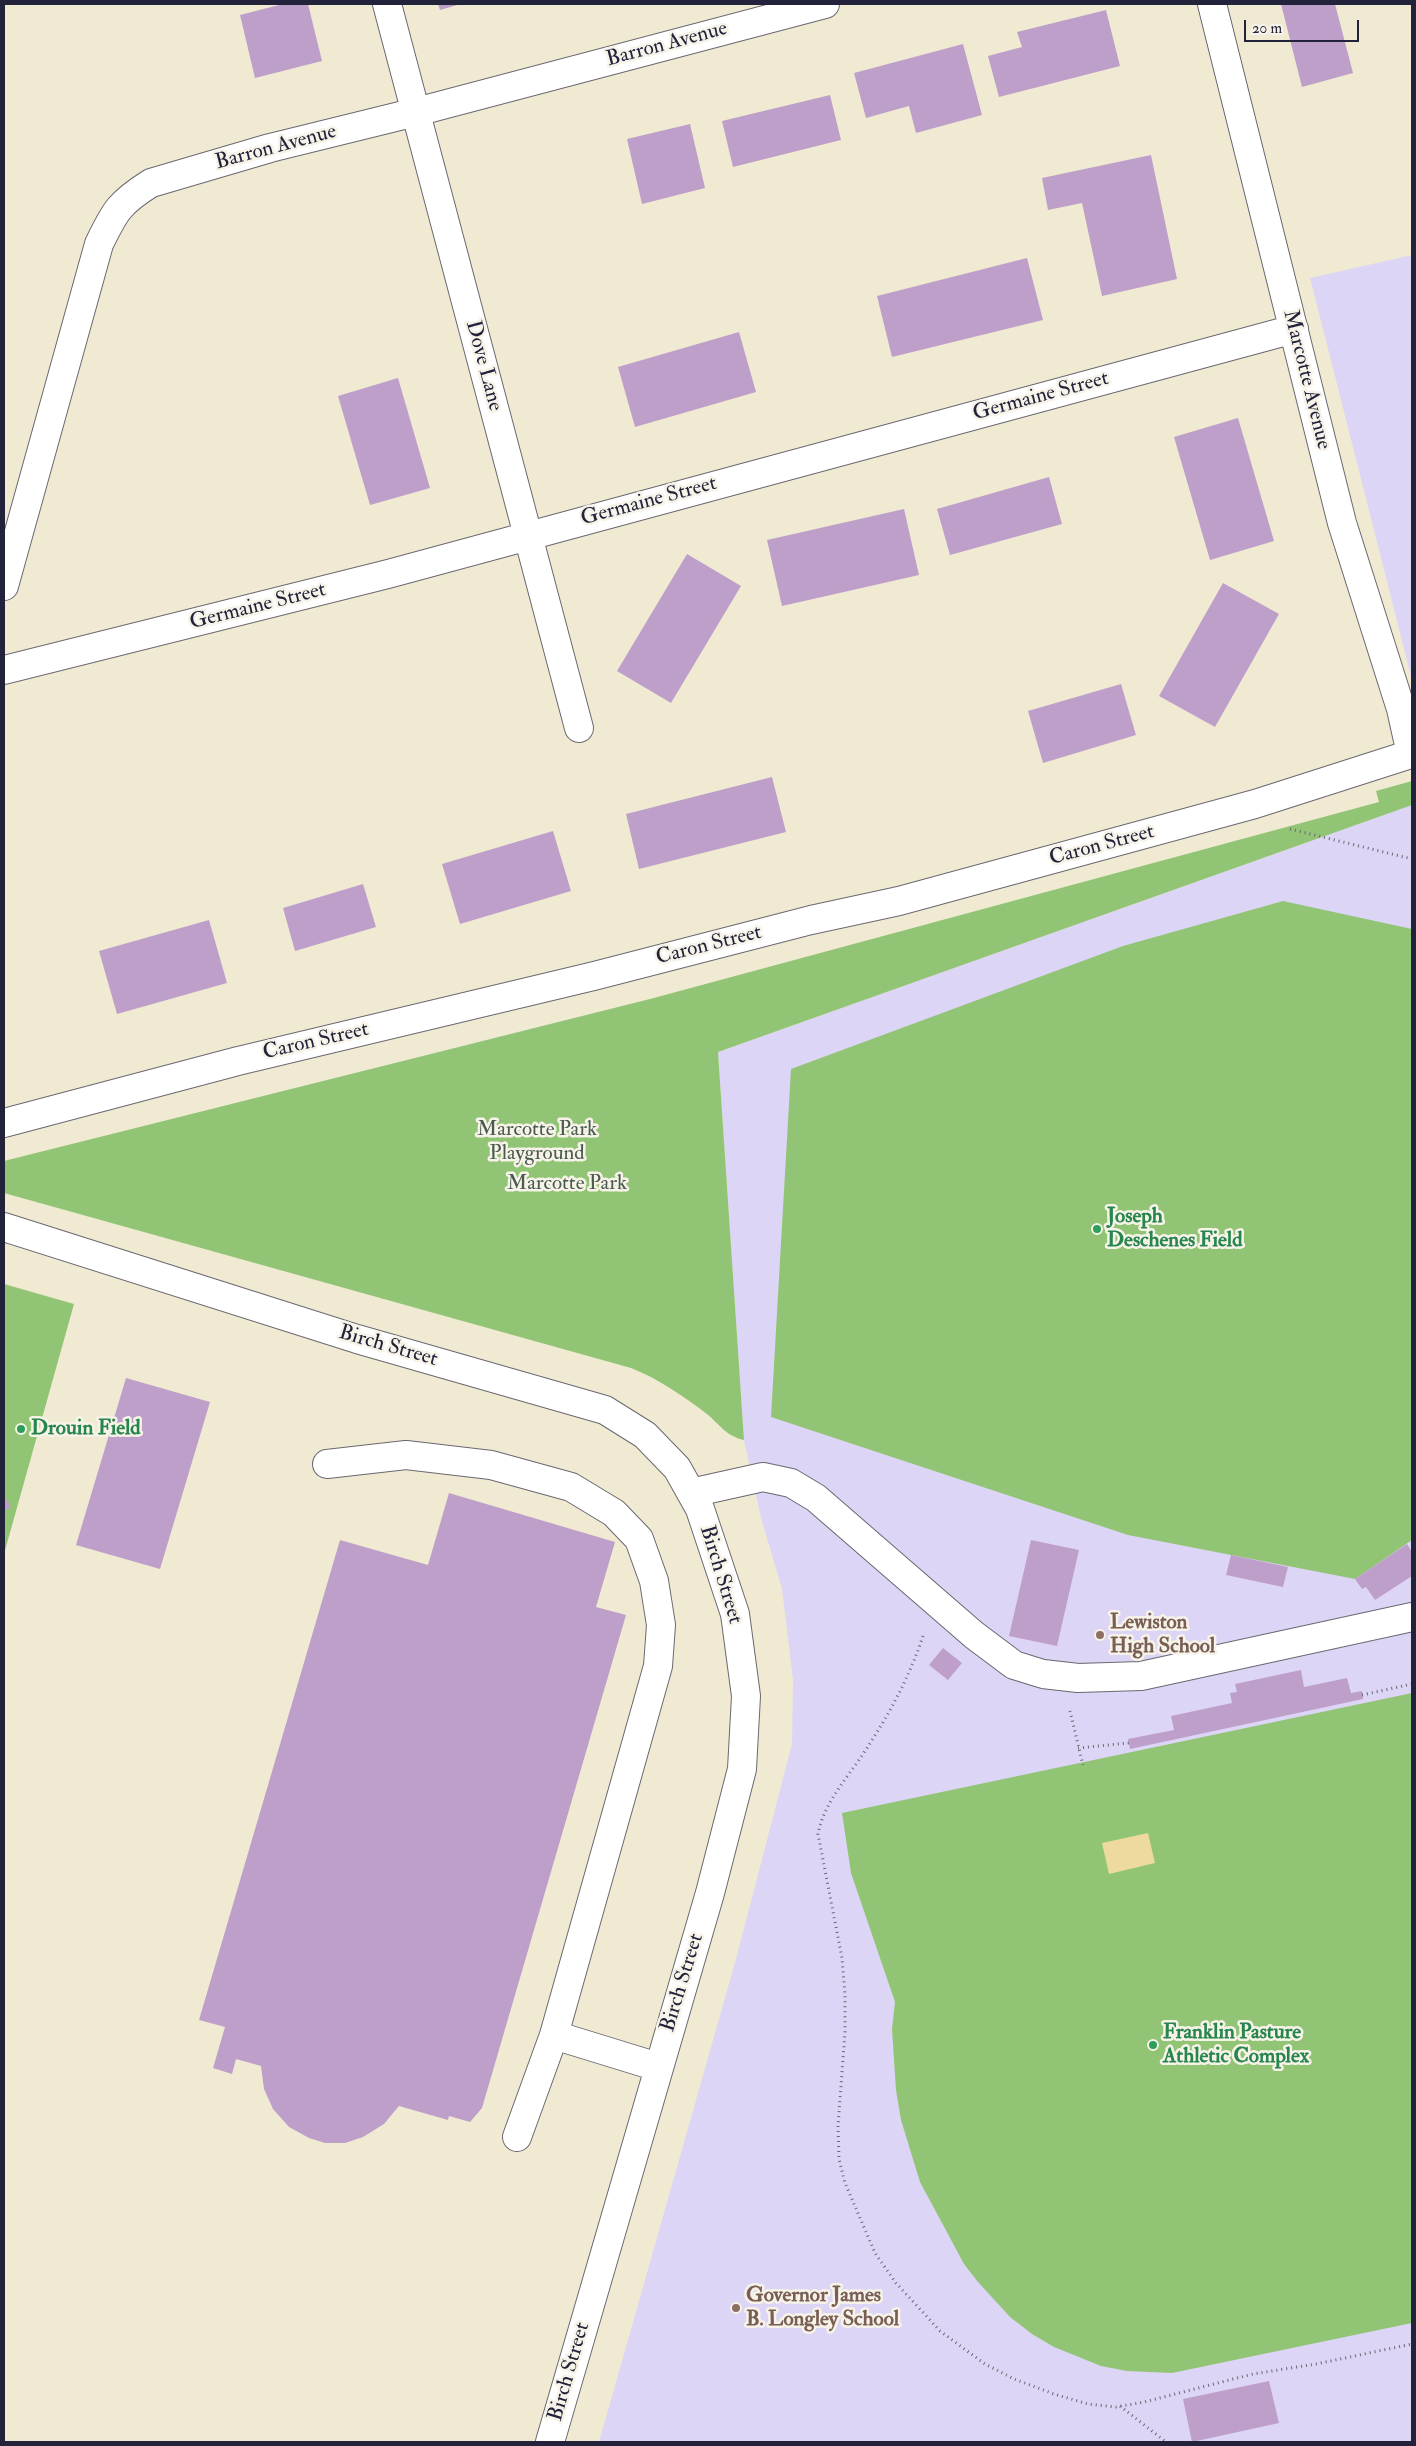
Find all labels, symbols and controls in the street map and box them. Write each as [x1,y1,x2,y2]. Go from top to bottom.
scale bar [1246,10,1361,42]
street label: Barron Avenue [604,17,730,73]
text: 20 m [1252,19,1282,38]
street label: Barron Avenue [213,120,339,176]
street label: Marcotte Avenue [1277,308,1335,452]
street label: Dove Lane [459,318,507,414]
street label: Germaine Street [970,367,1112,427]
street label: Germaine Street [578,472,720,532]
street label: Germaine Street [187,578,329,636]
street label: Caron Street [1047,820,1157,872]
street label: Caron Street [654,921,764,971]
street label: Caron Street [261,1018,371,1066]
park label: Marcotte Park Playground [477,1117,597,1167]
park label: Marcotte Park [507,1171,627,1197]
place label: Joseph Deschenes Field [1107,1204,1242,1254]
marker: Joseph Deschenes Field [1091,1223,1103,1235]
street label: Birch Street [336,1321,440,1373]
place label: Drouin Field [31,1416,141,1442]
marker: Drouin Field [15,1423,27,1435]
street label: Birch Street [693,1523,747,1627]
place label: Lewiston High School [1110,1610,1215,1660]
marker: Lewiston High School [1094,1629,1106,1641]
street label: Birch Street [656,1931,710,2035]
place label: Franklin Pasture Athletic Complex [1163,2020,1309,2070]
marker: Franklin Pasture Athletic Complex [1147,2039,1159,2051]
place label: Governor James B. Longley School [746,2283,899,2333]
marker: Governor James B. Longley School [730,2302,742,2314]
street label: Birch Street [544,2320,596,2424]

